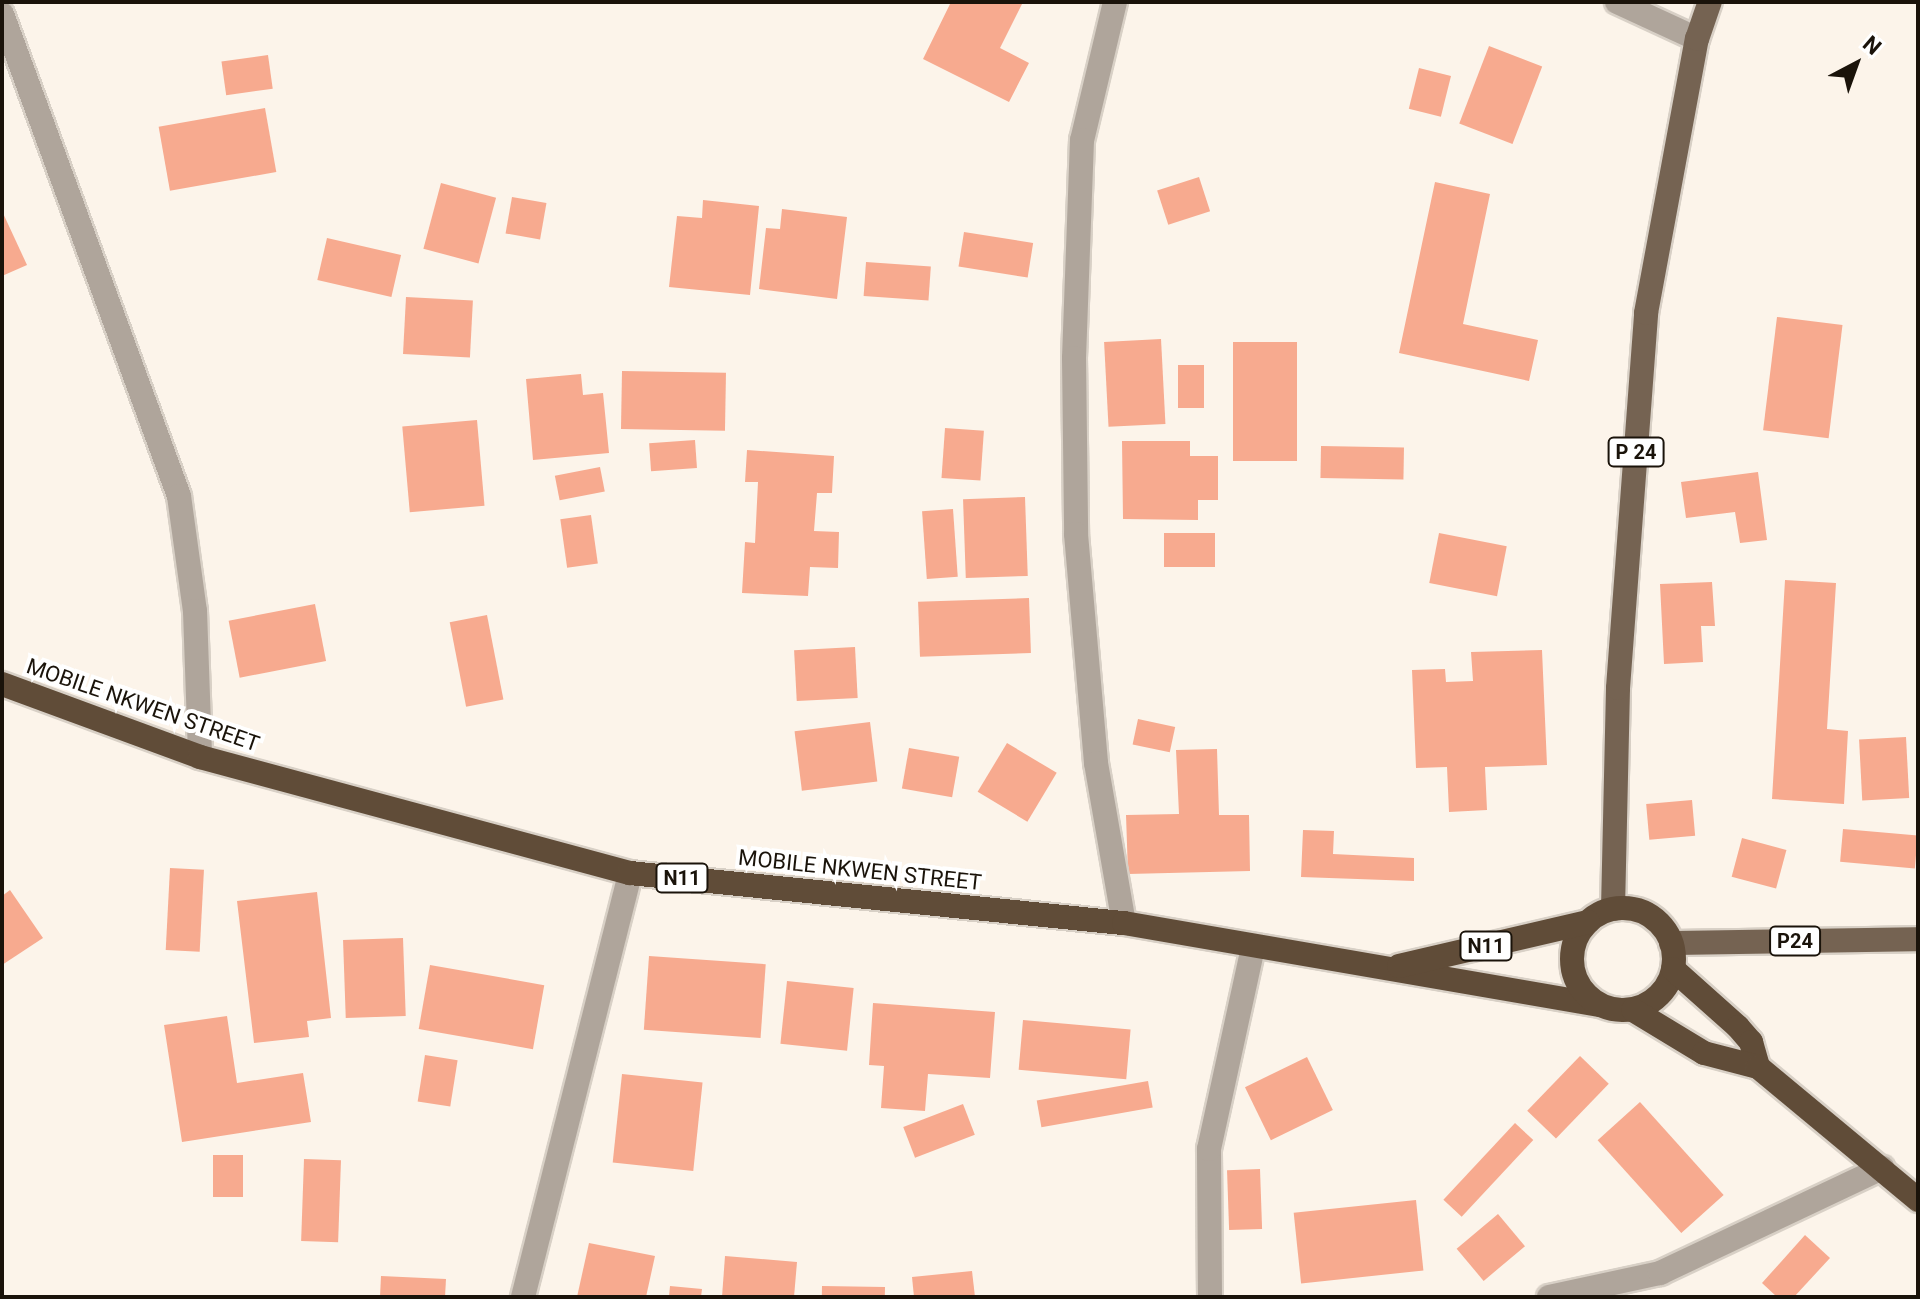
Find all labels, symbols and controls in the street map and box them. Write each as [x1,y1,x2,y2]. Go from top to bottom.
north arrow [1816,24,1896,104]
text: N [1858,31,1886,60]
road number: P 24 [1606,436,1666,468]
street label: MOBILE NKWEN STREET [23,653,263,757]
street label: MOBILE NKWEN STREET [737,844,983,896]
road number: N11 [654,862,710,894]
road number: P24 [1769,925,1821,957]
road number: N11 [1458,930,1514,962]

